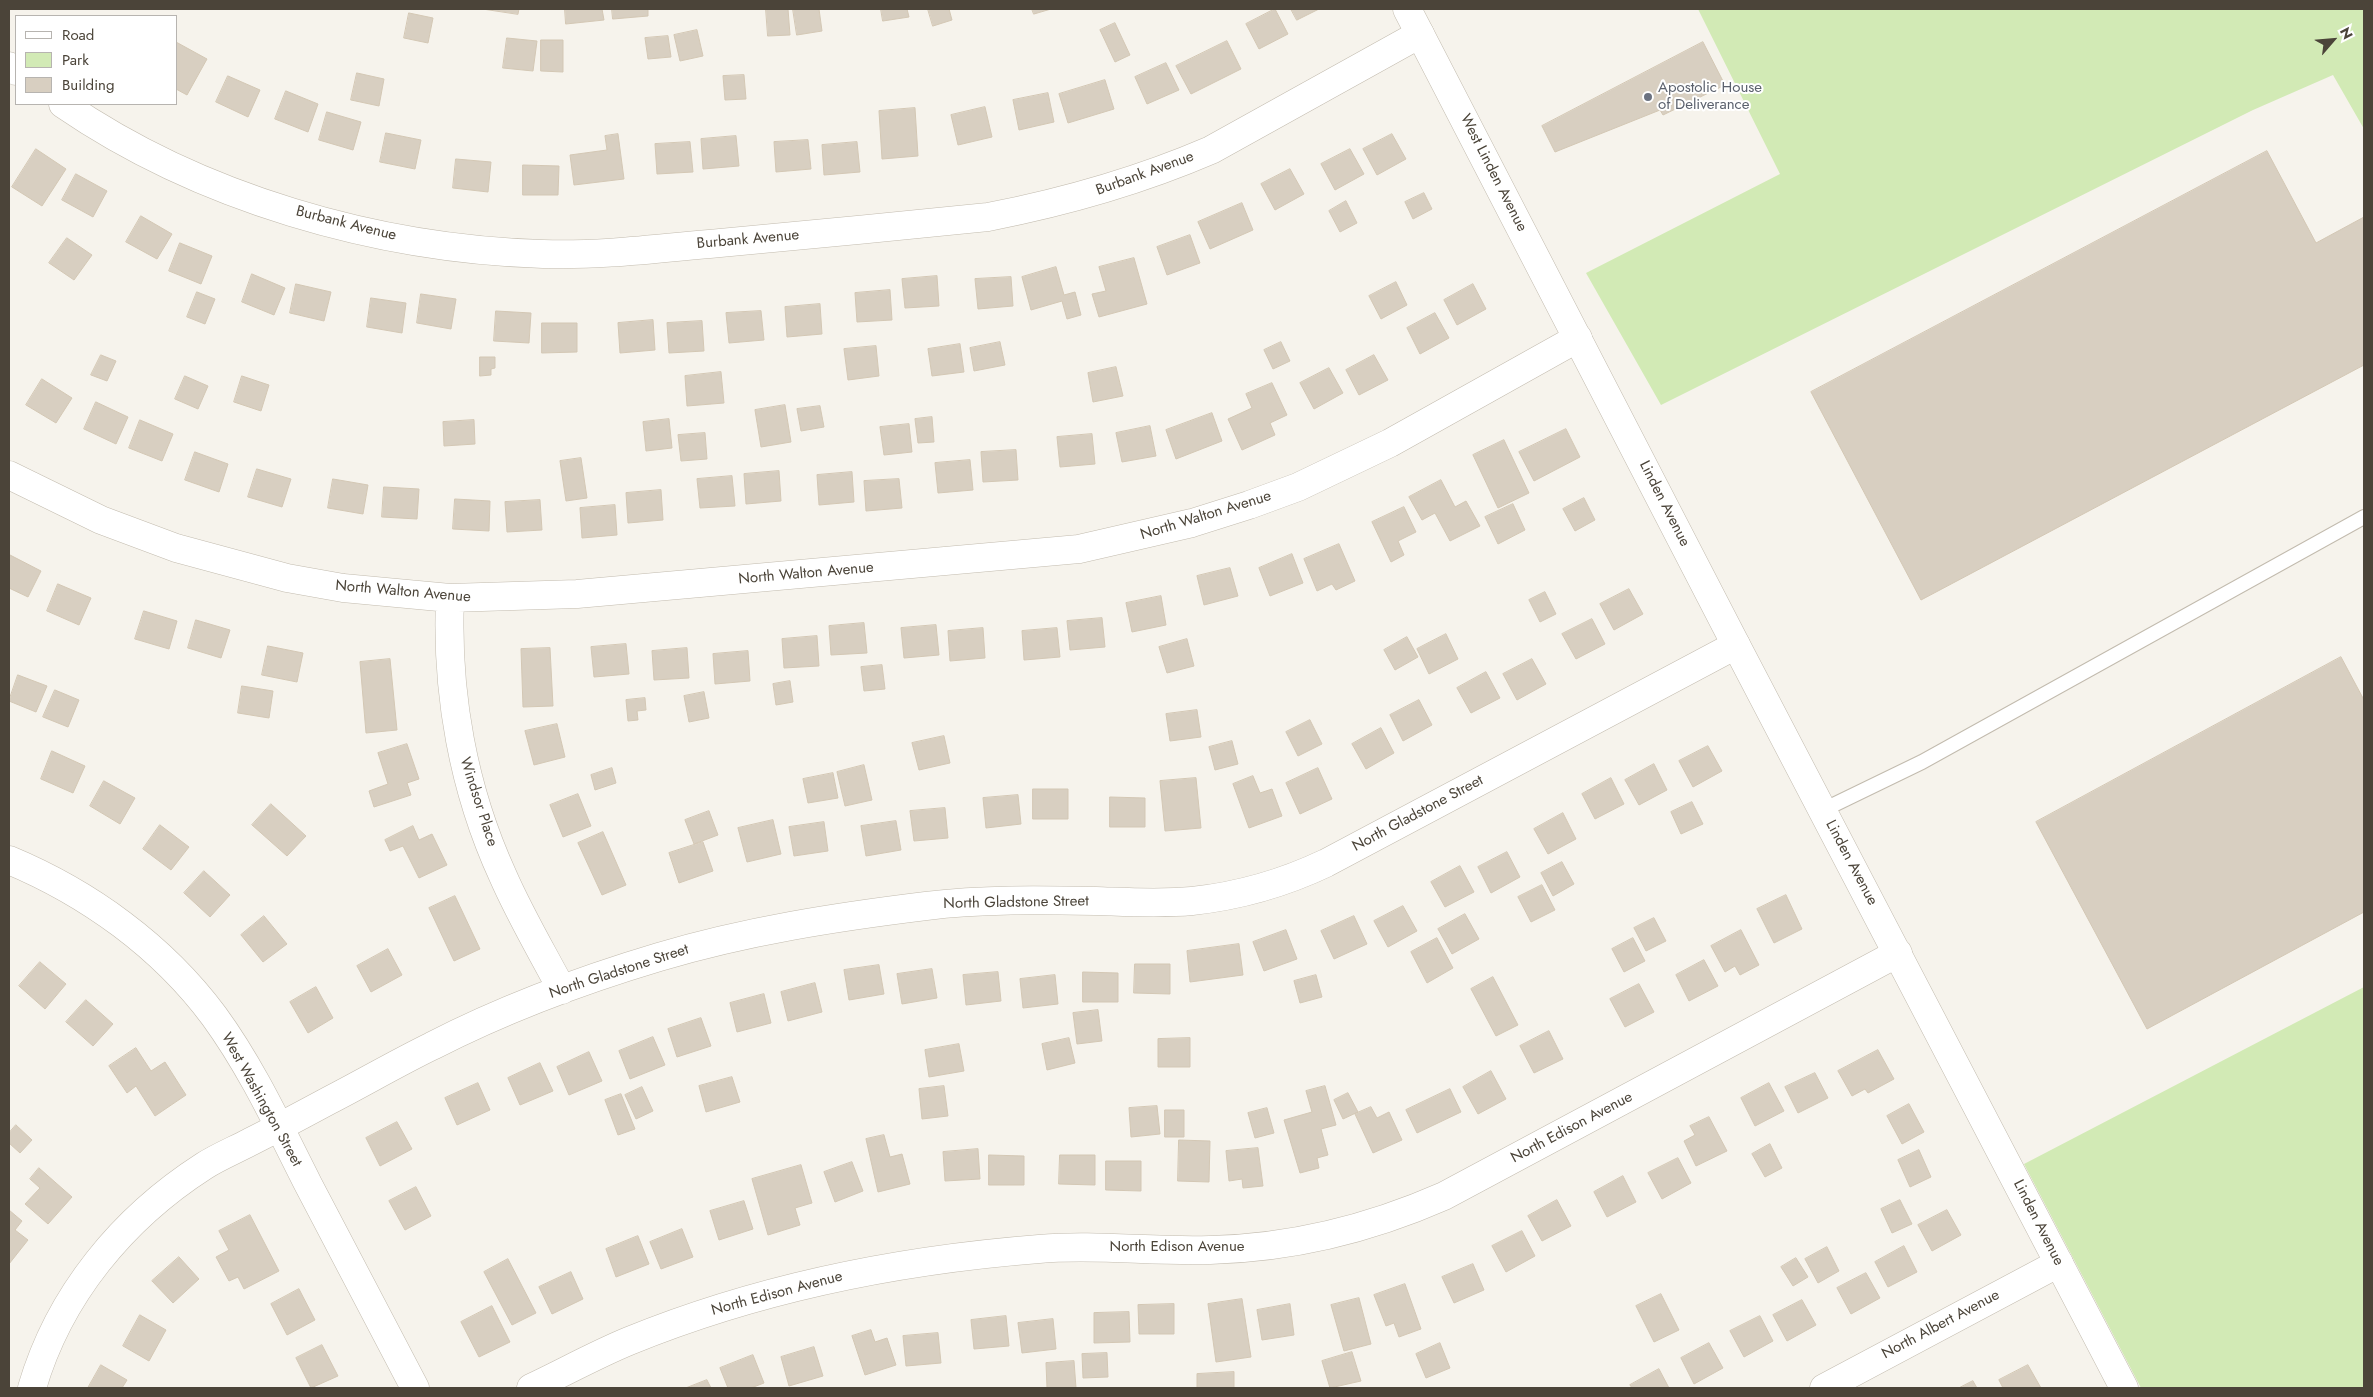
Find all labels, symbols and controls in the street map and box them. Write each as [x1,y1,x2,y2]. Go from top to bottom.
legend [15,15,178,105]
north arrow [2308,15,2358,65]
text: Road [62,24,94,46]
text: N [2335,24,2358,43]
text: Park [62,49,89,71]
text: Building [62,74,114,96]
place label: Apostolic House of Deliverance [1658,79,1762,114]
marker: Apostolic House of Deliverance [1642,91,1654,103]
street label: West Linden Avenue [1456,111,1530,235]
street label: Burbank Avenue [1094,148,1196,200]
street label: Burbank Avenue [294,203,398,245]
street label: Burbank Avenue [696,227,800,253]
street label: Linden Avenue [1635,458,1693,550]
street label: North Walton Avenue [1138,488,1274,544]
street label: North Walton Avenue [738,559,874,589]
street label: North Walton Avenue [335,577,471,607]
street label: Windsor Place [455,755,501,849]
street label: North Gladstone Street [1350,772,1486,856]
street label: Linden Avenue [1821,817,1881,909]
street label: North Gladstone Street [943,893,1089,913]
street label: North Gladstone Street [547,941,691,1003]
street label: West Washington Street [217,1030,305,1170]
street label: North Edison Avenue [1508,1088,1636,1168]
street label: Linden Avenue [2009,1177,2067,1269]
street label: North Edison Avenue [1110,1238,1244,1256]
street label: North Edison Avenue [709,1268,845,1320]
street label: North Albert Avenue [1879,1286,2003,1364]

